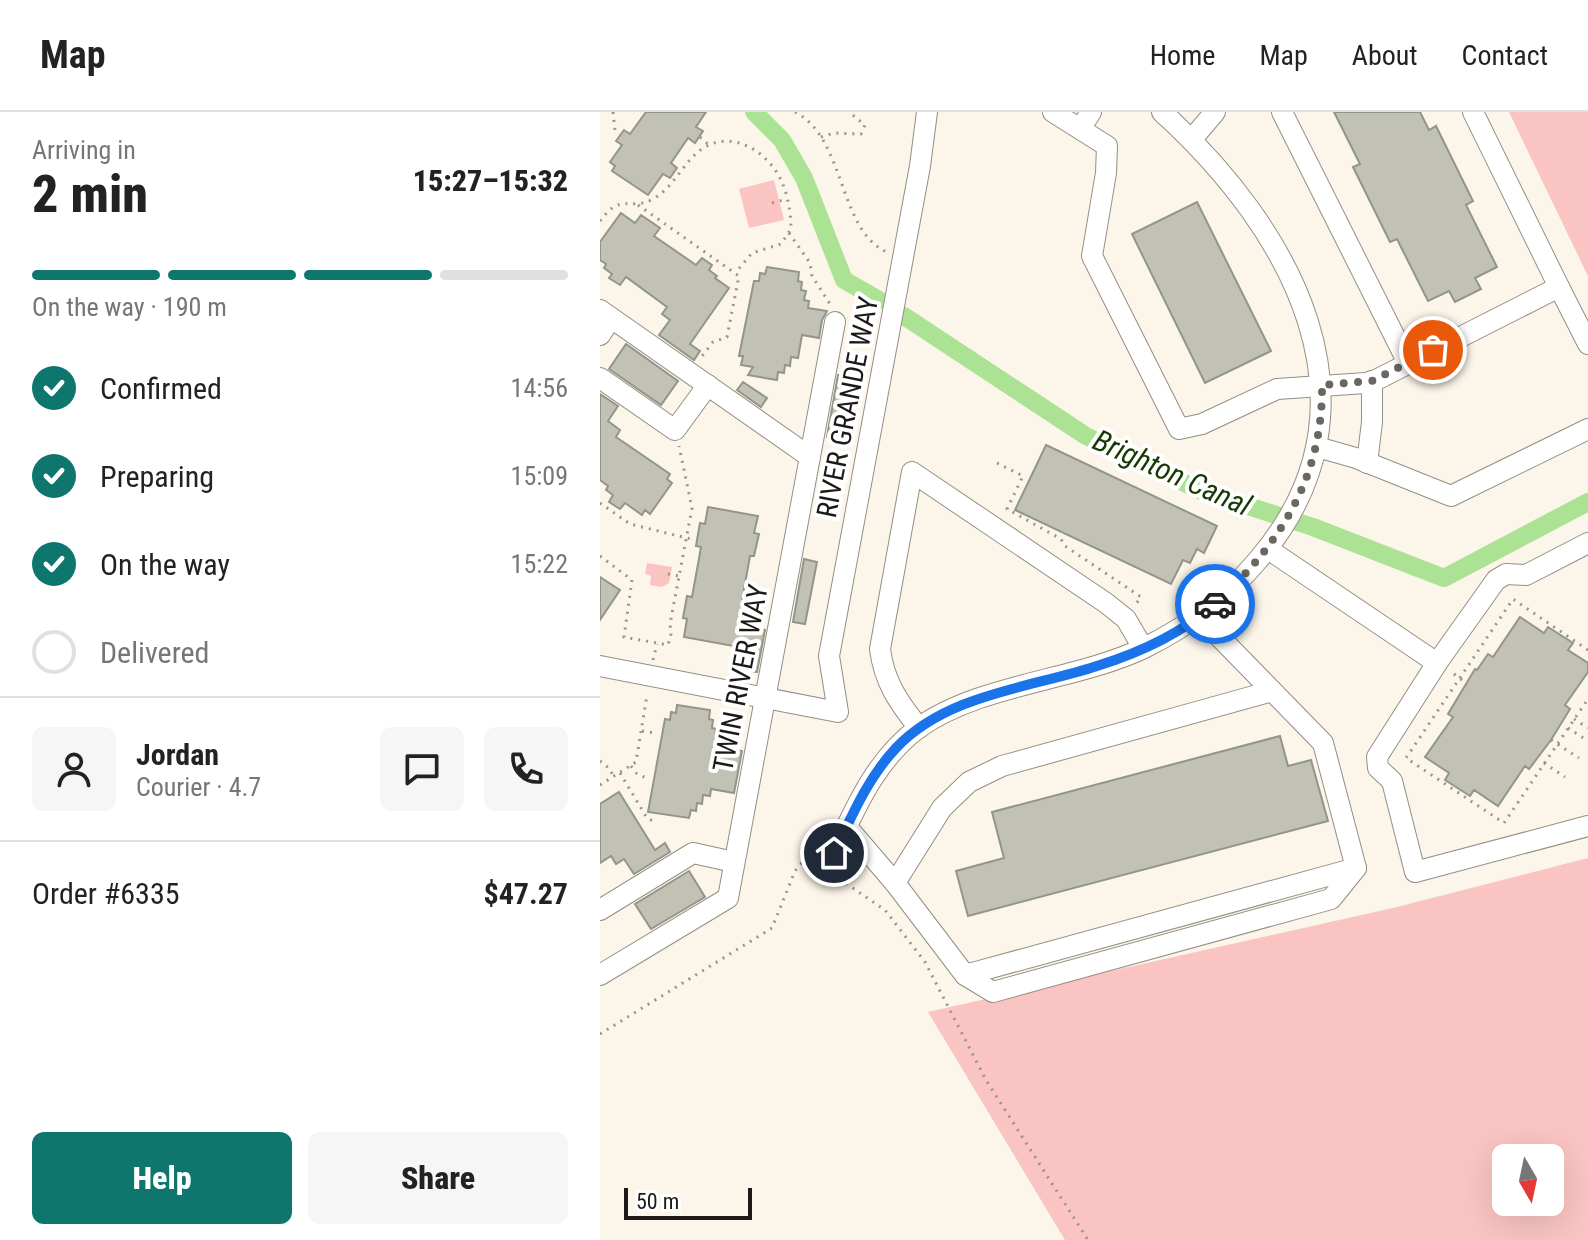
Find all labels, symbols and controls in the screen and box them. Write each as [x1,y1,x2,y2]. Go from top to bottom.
text: Map [40,33,106,77]
text: Home [1150,39,1215,72]
text: Map [1259,39,1308,72]
text: About [1352,39,1418,72]
text: Contact [1462,39,1548,72]
text: Arriving in [32,135,136,165]
text: 15:27–15:32 [413,163,568,198]
text: 2 min [32,164,148,225]
text: On the way · 190 m [32,292,227,322]
street label: RIVER GRANDE WAY [810,294,885,520]
pin [1399,316,1467,384]
icon: bag [1411,328,1455,372]
icon: check [32,366,76,410]
text: Confirmed [100,371,222,406]
text: 14:56 [511,373,568,403]
water label: Brighton Canal [1088,422,1257,523]
icon: check [32,454,76,498]
text: Preparing [100,459,214,494]
text: 15:09 [511,461,568,491]
icon: check [32,542,76,586]
text: On the way [100,547,230,582]
text: 15:22 [511,549,568,579]
courier [1175,564,1255,644]
street label: TWIN RIVER WAY [706,581,775,774]
icon: car [1193,582,1237,626]
text: Delivered [100,635,209,670]
button: person [32,727,116,811]
button: chat [380,727,464,811]
button: phone [484,727,568,811]
text: Jordan [136,737,219,772]
text: Courier · 4.7 [136,772,261,802]
pin [800,819,868,887]
icon: home [812,831,856,875]
text: Order #6335 [32,876,180,911]
text: $47.27 [483,876,568,911]
button: Help [32,1132,292,1224]
button: Share [308,1132,568,1224]
north arrow [1492,1144,1564,1216]
map controls [1492,1144,1564,1216]
scale bar [624,1184,752,1220]
text: 50 m [636,1189,679,1214]

